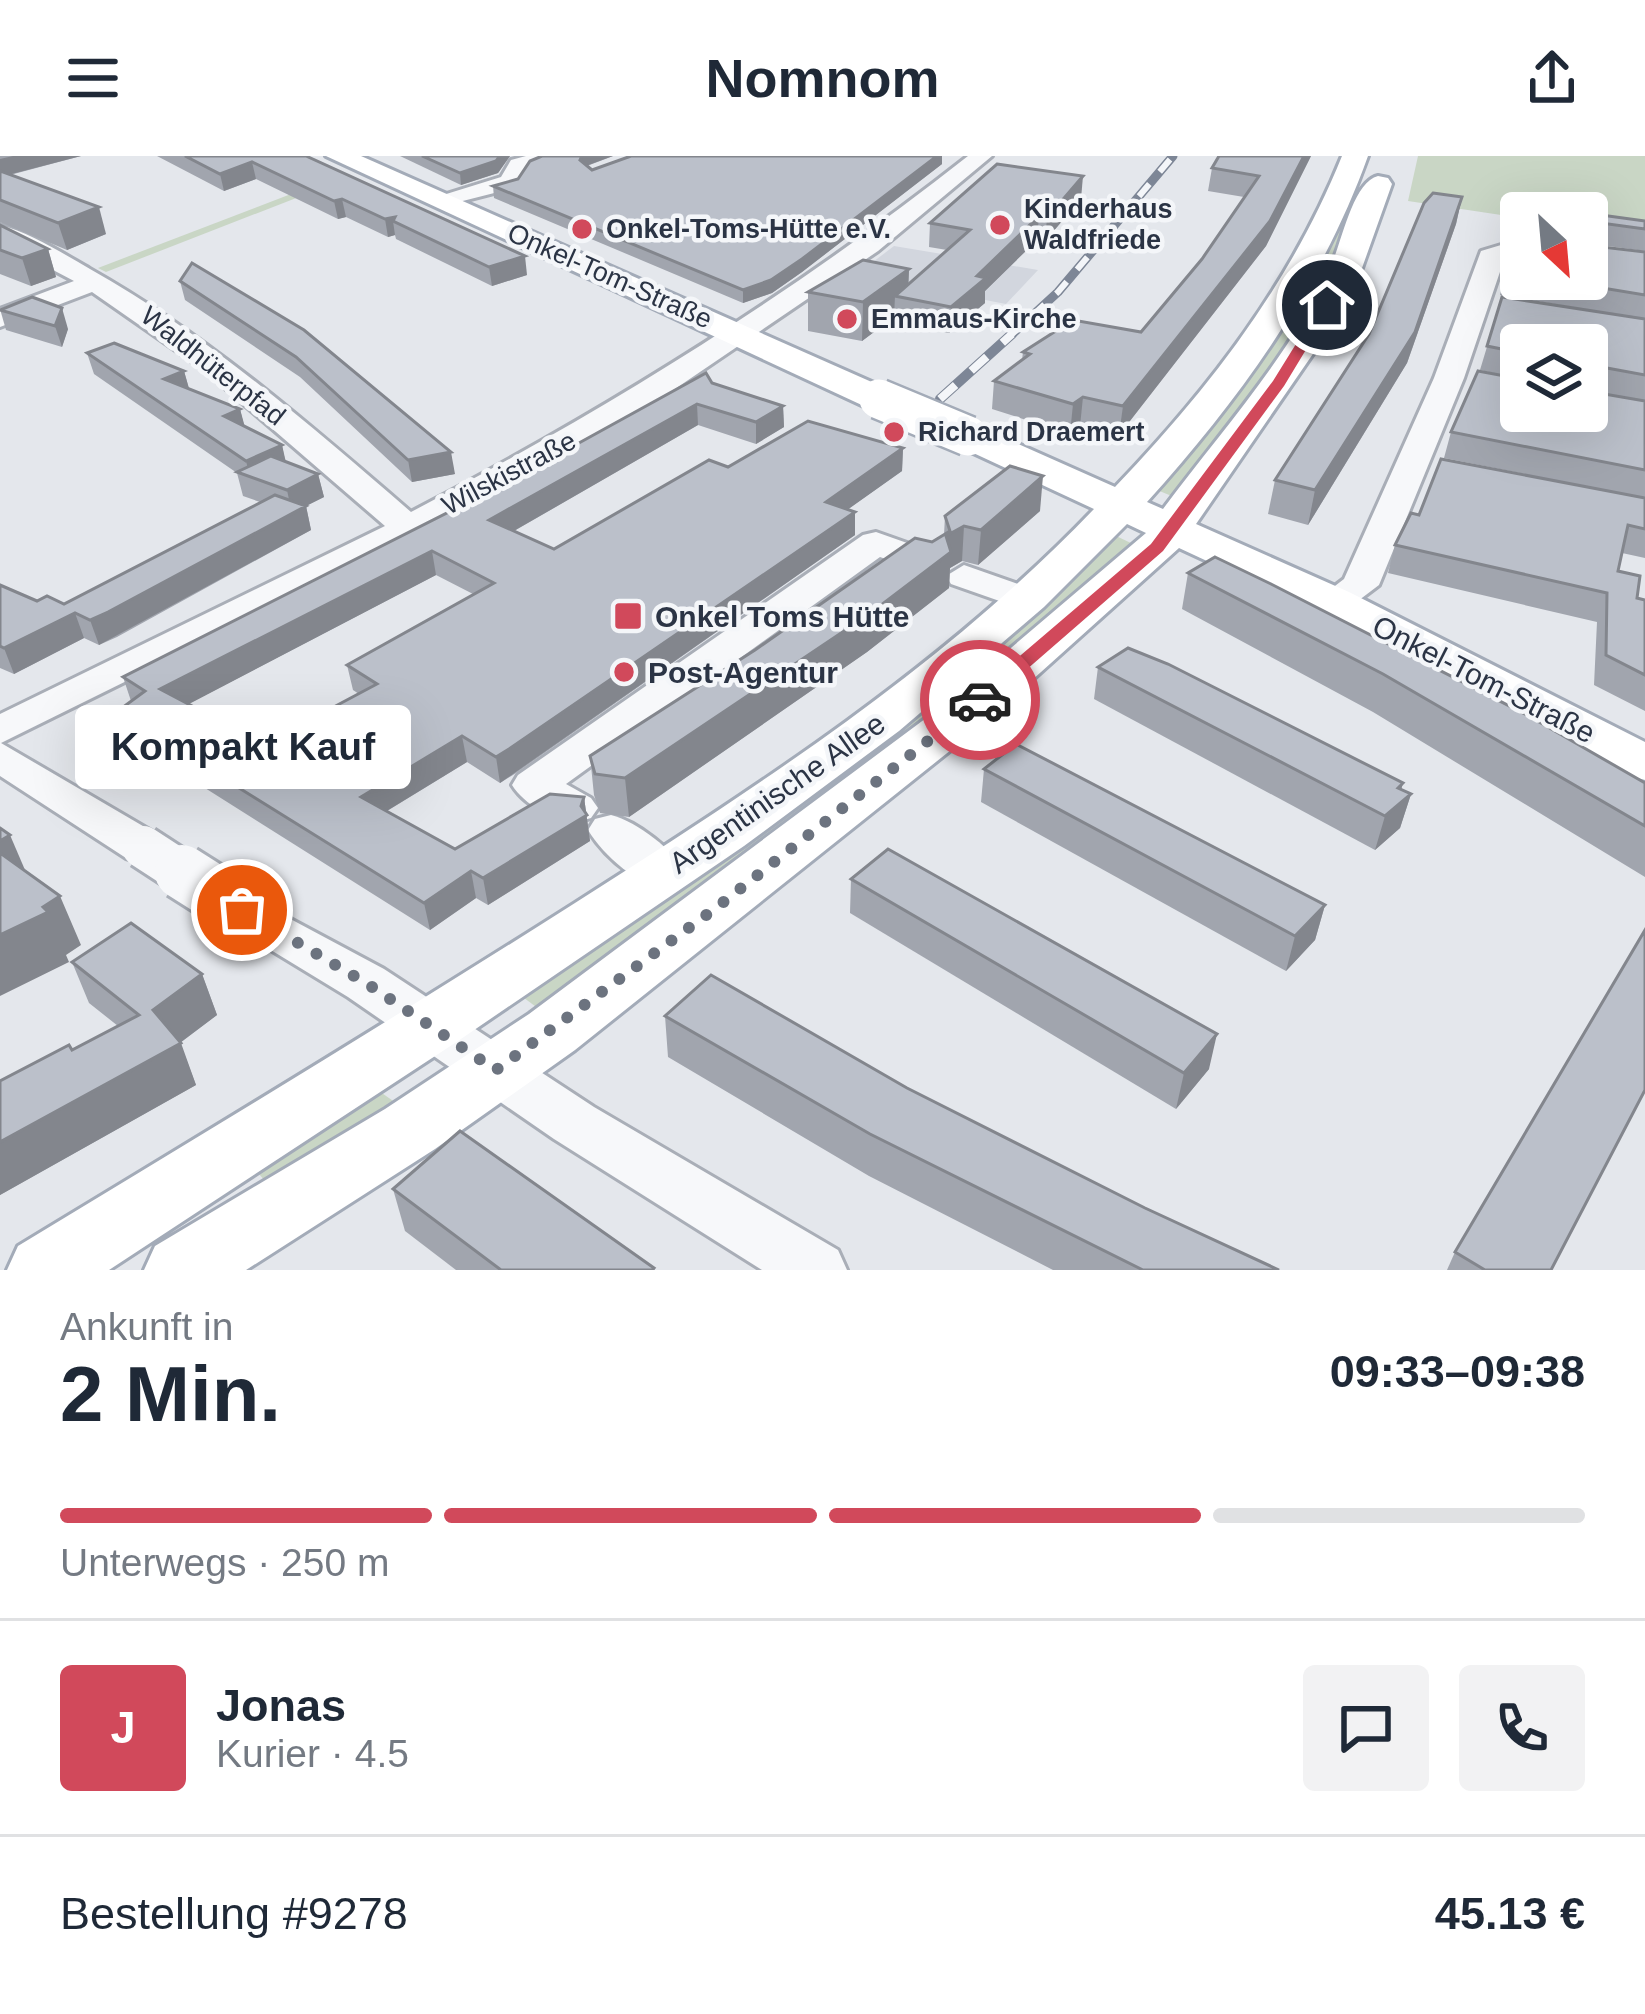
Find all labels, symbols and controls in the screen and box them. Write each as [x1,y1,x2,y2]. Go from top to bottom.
icon: menu [60,45,126,111]
icon: share [1519,45,1585,111]
text: Nomnom [706,48,939,108]
north arrow [1500,192,1608,300]
map controls [1500,192,1608,432]
place label: Kinderhaus Waldfriede [1024,194,1173,255]
marker: Kinderhaus Waldfriede [987,212,1013,238]
place label: Onkel-Toms-Hütte e.V. [606,214,891,244]
marker: Onkel-Toms-Hütte e.V. [569,216,595,242]
street label: Onkel-Tom-Straße [503,217,717,335]
pin [1276,254,1378,356]
icon: home [1294,272,1360,338]
street label: Waldhüterpfad [135,300,291,432]
place label: Emmaus-Kirche [871,304,1077,334]
marker: Emmaus-Kirche [834,306,860,332]
button: layers [1500,324,1608,432]
place label: Richard Draemert [918,417,1145,447]
marker: Richard Draemert [881,419,907,445]
street label: Wilskistraße [437,425,581,521]
marker: Onkel Toms Hütte [612,600,644,632]
place label: Onkel Toms Hütte [655,600,909,633]
street label: Onkel-Tom-Straße [1367,609,1601,749]
courier [920,640,1040,760]
place label: Post-Agentur [648,656,838,689]
marker: Post-Agentur [611,659,637,685]
icon: car [947,667,1013,733]
callout: Kompakt Kauf [74,706,410,790]
street label: Argentinische Allee [663,706,891,880]
text: Kompakt Kauf [111,725,375,768]
pin [191,859,293,961]
icon: bag [209,877,275,943]
text: Ankunft in [60,1305,233,1348]
text: 09:33–09:38 [1330,1346,1585,1397]
text: 2 Min. [60,1350,281,1438]
text: Unterwegs · 250 m [60,1541,389,1584]
button: chat [1303,1665,1429,1791]
button: phone [1459,1665,1585,1791]
text: Jonas [216,1680,346,1731]
text: J [110,1702,136,1753]
text: Kurier · 4.5 [216,1732,409,1775]
text: Bestellung #9278 [60,1888,408,1939]
text: 45.13 € [1435,1888,1585,1939]

